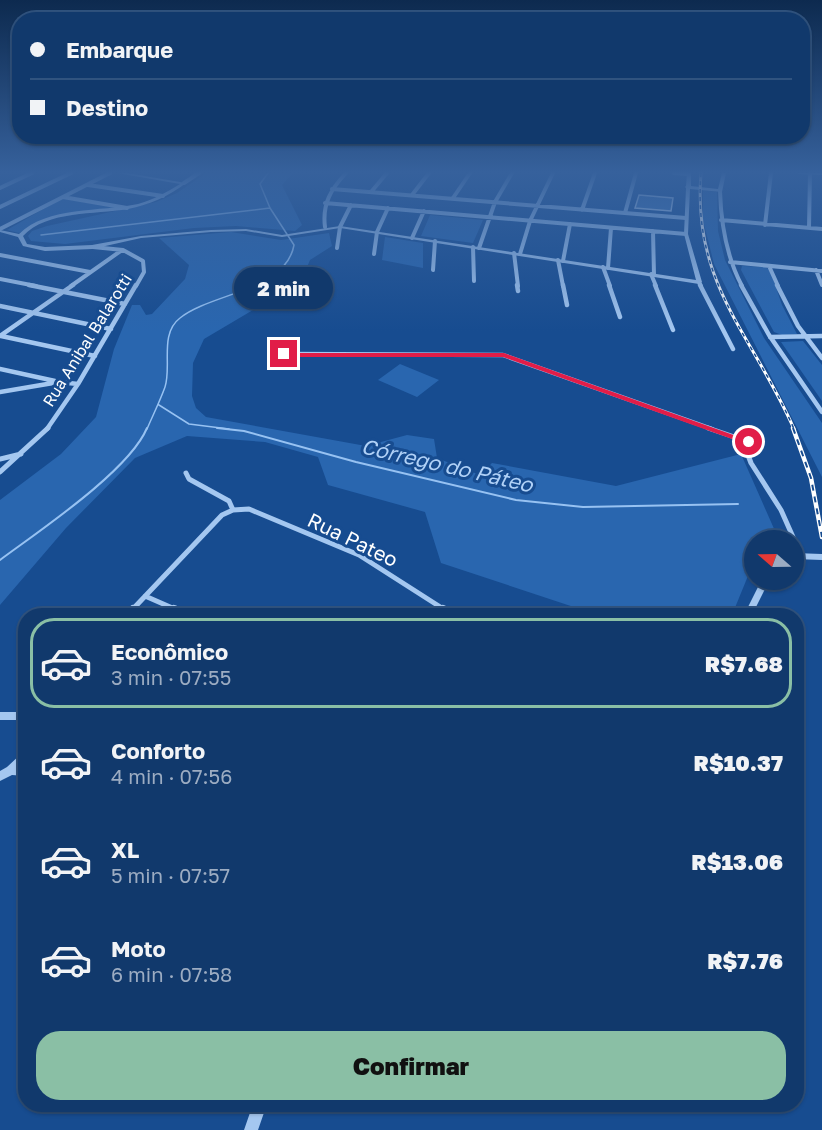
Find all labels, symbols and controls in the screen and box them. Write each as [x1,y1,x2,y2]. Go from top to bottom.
text: Embarque [66,36,173,63]
text: Destino [66,94,148,121]
callout: 2 min [234,267,334,309]
street label: Rua Anibal Balarotti [38,270,136,410]
text: 2 min [257,276,310,300]
route end [270,340,297,367]
route start [735,428,762,455]
water label: Córrego do Páteo [359,433,537,498]
street label: Rua Pateo [304,507,402,571]
north arrow [744,530,804,590]
map controls [744,530,804,590]
icon: car [39,636,93,690]
text: Econômico [111,638,228,665]
text: R$7.68 [705,650,783,677]
text: 3 min · 07:55 [111,665,231,689]
icon: car [39,735,93,789]
text: Conforto [111,737,205,764]
text: R$10.37 [694,749,783,776]
text: 4 min · 07:56 [111,764,232,788]
icon: car [39,834,93,888]
text: XL [111,836,139,863]
text: R$13.06 [691,848,783,875]
text: 5 min · 07:57 [111,863,230,887]
icon: car [39,933,93,987]
text: Moto [111,935,166,962]
text: R$7.76 [707,947,783,974]
text: 6 min · 07:58 [111,962,232,986]
button: Confirmar [36,1031,786,1100]

